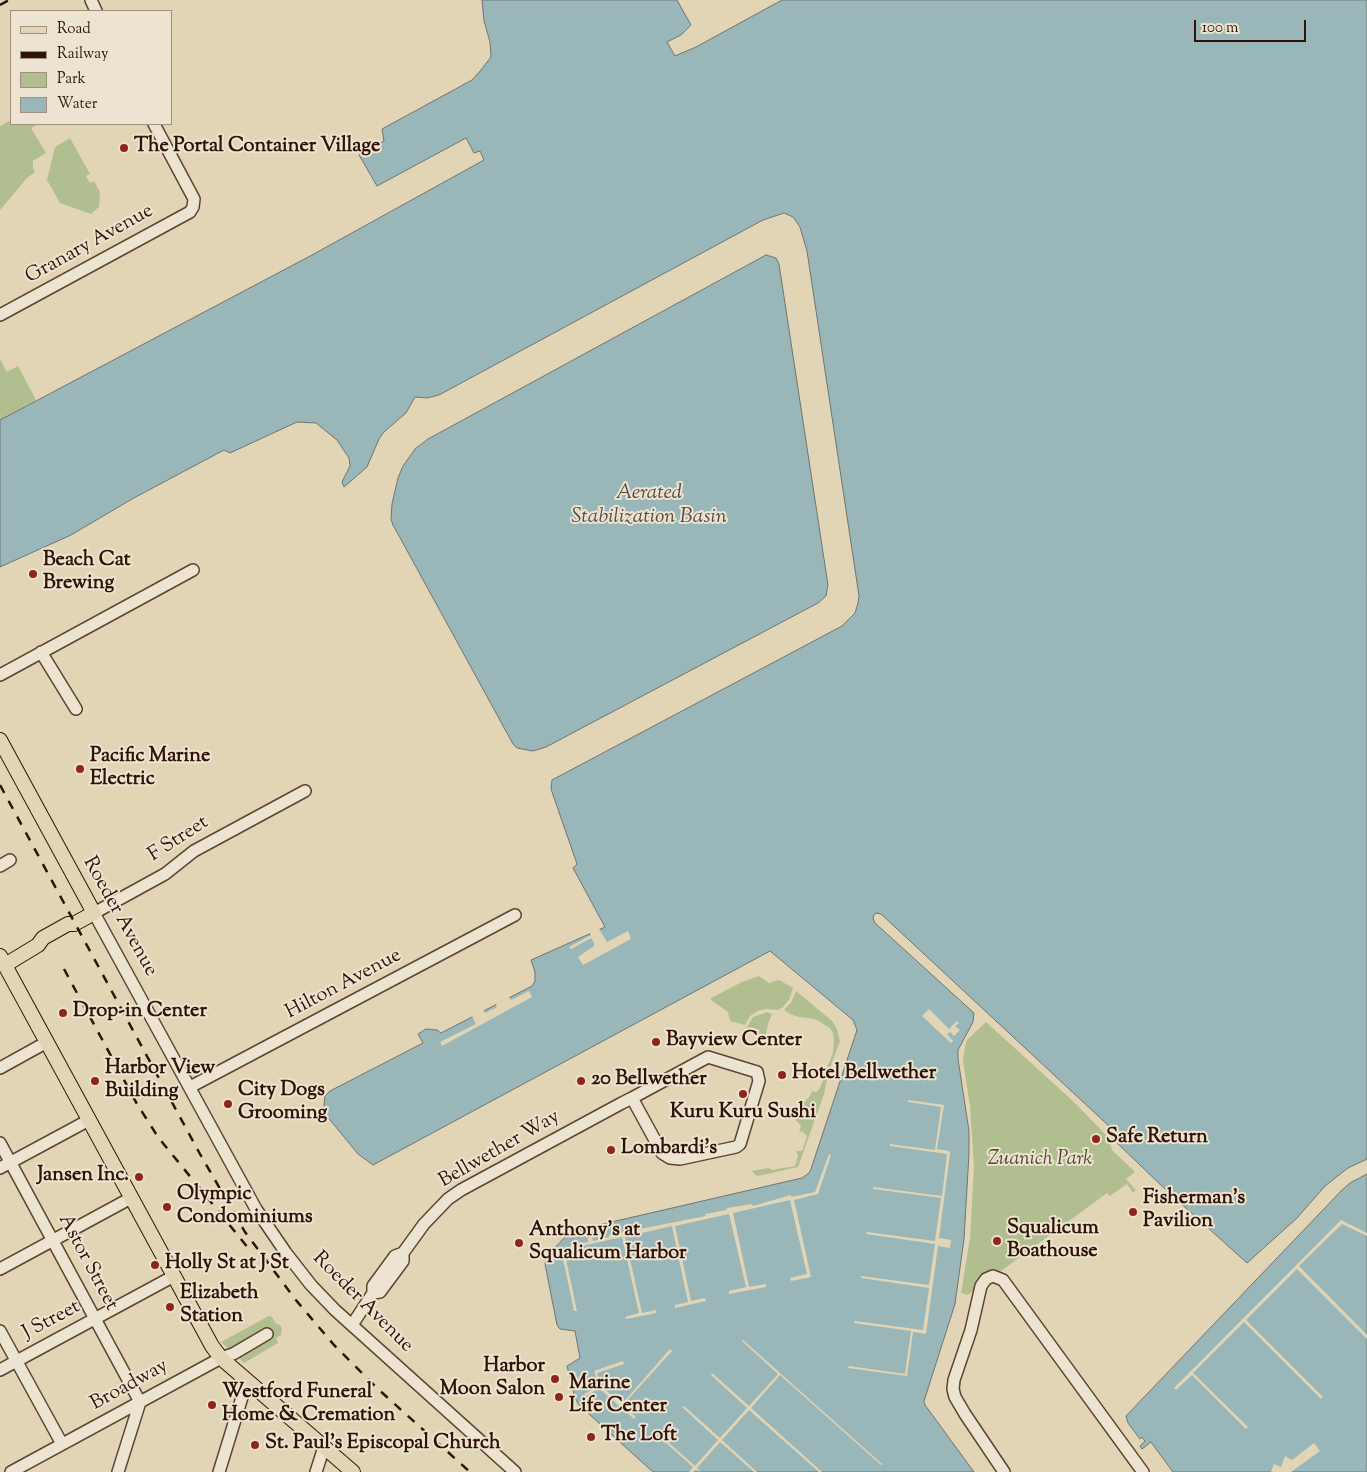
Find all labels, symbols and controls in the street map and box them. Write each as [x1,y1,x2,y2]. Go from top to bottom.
legend [10,10,172,125]
scale bar [1197,10,1310,42]
text: 100 m [1202,18,1238,39]
text: Road [57,19,91,40]
text: Railway [57,44,108,65]
text: Park [57,69,86,90]
text: Water [57,94,97,115]
place label: The Portal Container Village [134,136,380,160]
marker: The Portal Container Village [118,142,130,154]
street label: Granary Avenue [22,200,158,290]
water label: Aerated Stabilization Basin [571,481,727,531]
place label: Beach Cat Brewing [43,550,130,597]
marker: Beach Cat Brewing [27,568,39,580]
place label: Pacific Marine Electric [90,746,210,793]
marker: Pacific Marine Electric [74,763,86,775]
street label: F Street [144,812,214,868]
street label: Roeder Avenue [76,853,162,981]
street label: Hilton Avenue [282,944,406,1026]
place label: Drop-in Center [73,1001,207,1025]
marker: Drop-in Center [57,1007,69,1019]
place label: Bayview Center [666,1030,802,1054]
marker: Bayview Center [650,1036,662,1048]
place label: Harbor View Building [105,1058,215,1105]
place label: Hotel Bellwether [792,1063,936,1087]
place label: 20 Bellwether [591,1069,707,1093]
marker: Hotel Bellwether [776,1069,788,1081]
marker: Harbor View Building [89,1075,101,1087]
marker: 20 Bellwether [575,1075,587,1087]
place label: City Dogs Grooming [238,1080,327,1127]
marker: Kuru Kuru Sushi [737,1088,749,1100]
marker: City Dogs Grooming [222,1098,234,1110]
place label: Kuru Kuru Sushi [670,1102,816,1126]
street label: Bellwether Way [435,1106,565,1194]
place label: Safe Return [1106,1127,1208,1151]
marker: Safe Return [1090,1133,1102,1145]
place label: Lombardi's [621,1138,717,1162]
marker: Lombardi's [605,1144,617,1156]
park label: Zuanich Park [988,1149,1092,1173]
place label: Jansen Inc. [37,1165,129,1189]
marker: Jansen Inc. [133,1171,145,1183]
place label: Olympic Condominiums [177,1184,313,1231]
place label: Fisherman's Pavilion [1143,1188,1245,1235]
marker: Olympic Condominiums [161,1201,173,1213]
marker: Fisherman's Pavilion [1127,1206,1139,1218]
street label: Astor Street [52,1211,122,1315]
place label: Squalicum Boathouse [1007,1218,1099,1265]
place label: Anthony's at Squalicum Harbor [529,1220,687,1267]
marker: Squalicum Boathouse [991,1235,1003,1247]
marker: Anthony's at Squalicum Harbor [513,1237,525,1249]
street label: Roeder Avenue [306,1247,418,1359]
place label: Holly St at J St [165,1253,289,1277]
marker: Holly St at J St [149,1259,161,1271]
place label: Elizabeth Station [180,1283,259,1330]
street label: J Street [19,1296,85,1346]
marker: Elizabeth Station [164,1301,176,1313]
street label: Broadway [87,1355,173,1417]
place label: Harbor Moon Salon [440,1356,545,1403]
marker: Harbor Moon Salon [549,1373,561,1385]
place label: Marine Life Center [569,1373,667,1420]
place label: Westford Funeral Home & Cremation [222,1382,395,1429]
marker: Marine Life Center [553,1391,565,1403]
marker: Westford Funeral Home & Cremation [206,1399,218,1411]
place label: The Loft [601,1425,677,1449]
marker: The Loft [585,1431,597,1443]
place label: St. Paul's Episcopal Church [265,1433,501,1457]
marker: St. Paul's Episcopal Church [249,1439,261,1451]

